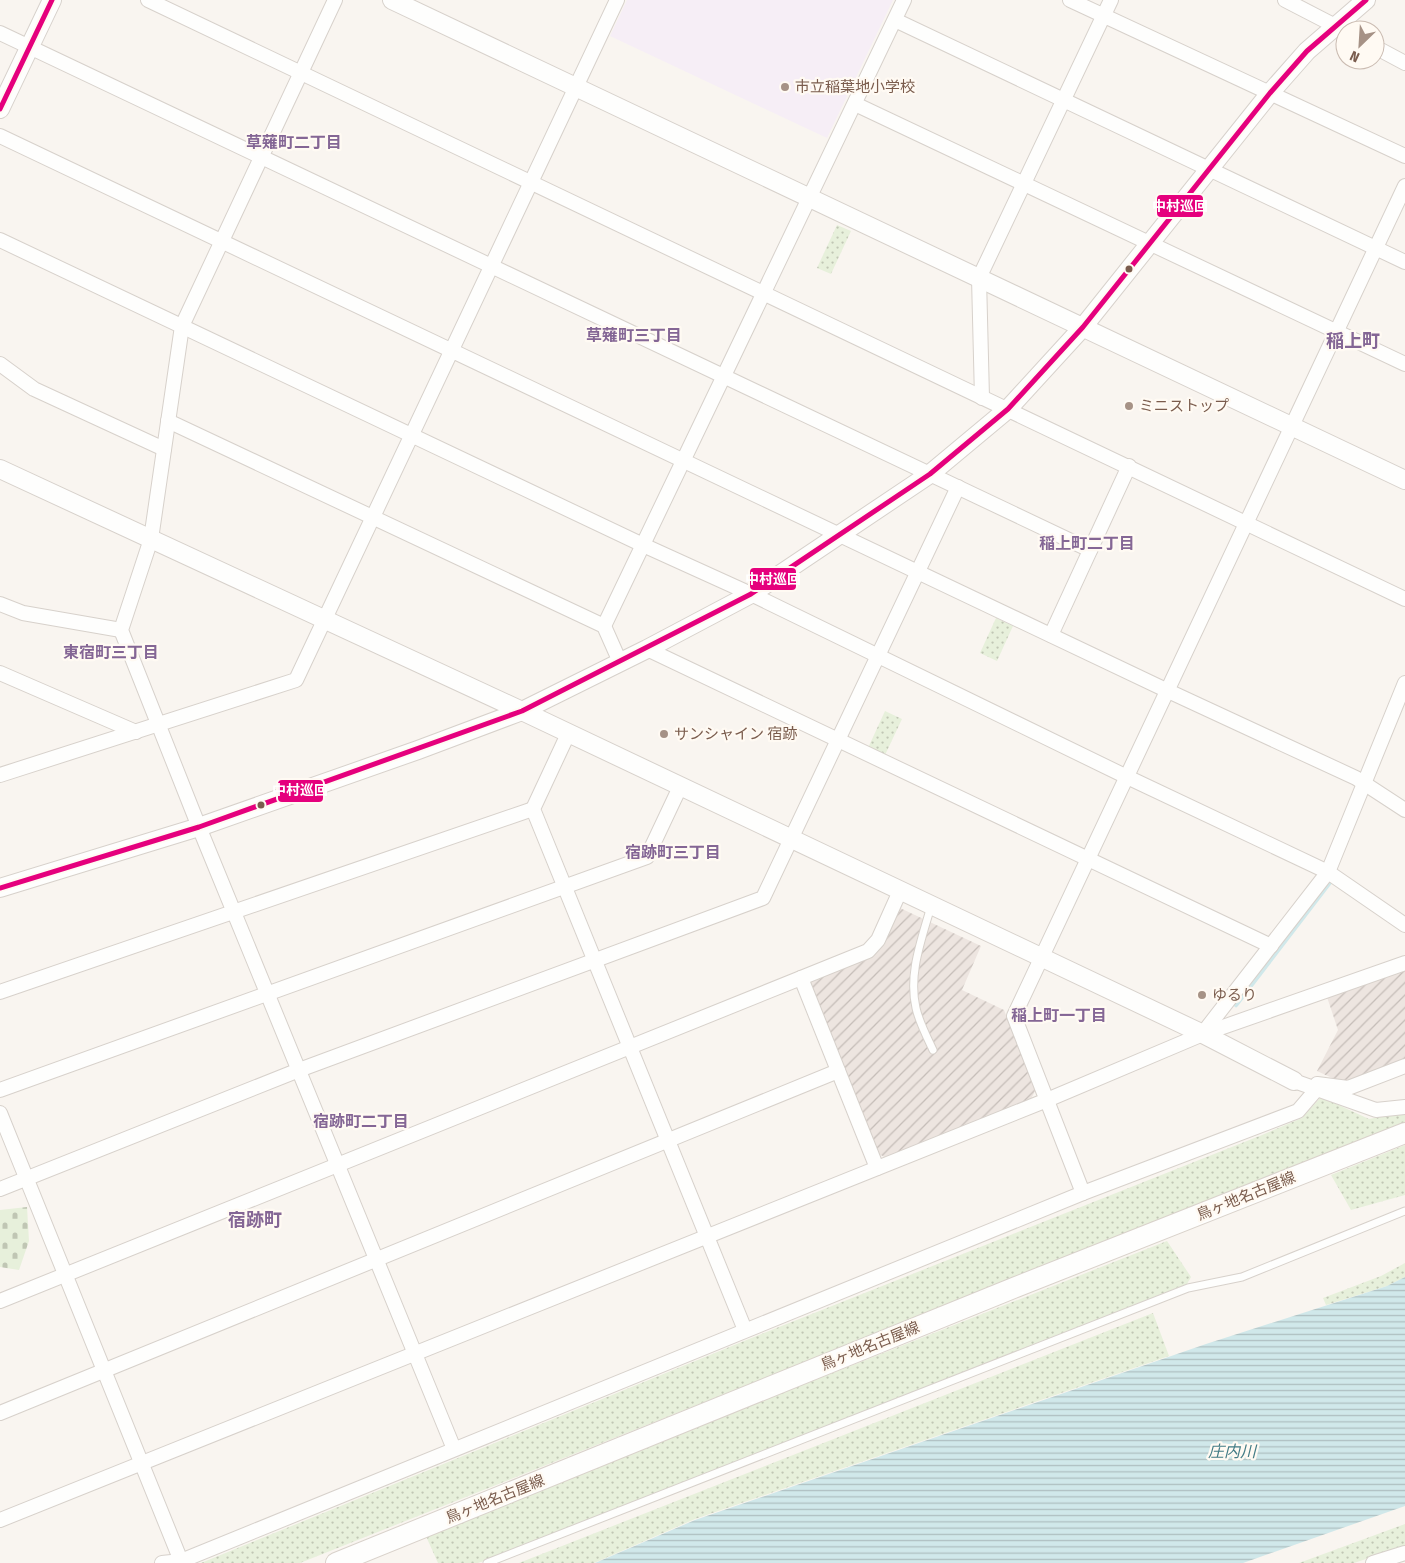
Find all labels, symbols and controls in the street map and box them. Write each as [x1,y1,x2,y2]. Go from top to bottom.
north arrow [1335,20,1385,70]
text: N [1347,47,1362,66]
place label: 市立稲葉地小学校 [795,78,915,96]
marker: 市立稲葉地小学校 [779,81,791,93]
district label: 草薙町二丁目 [246,133,342,152]
line badge: 中村巡回 [1156,194,1204,218]
text: 中村巡回 [1152,198,1208,215]
unlabelled marker [1124,264,1134,274]
district label: 草薙町三丁目 [586,326,682,345]
district label: 稲上町 [1326,330,1380,352]
place label: ミニストップ [1139,397,1229,415]
marker: ミニストップ [1123,400,1135,412]
district label: 稲上町二丁目 [1039,534,1135,553]
line badge: 中村巡回 [749,567,797,591]
text: 中村巡回 [745,571,801,588]
district label: 東宿町三丁目 [63,643,159,662]
place label: サンシャイン 宿跡 [674,725,798,743]
marker: サンシャイン 宿跡 [658,728,670,740]
line badge: 中村巡回 [277,779,324,803]
text: 中村巡回 [272,782,328,799]
unlabelled marker [256,800,266,810]
district label: 宿跡町三丁目 [625,843,721,862]
place label: ゆるり [1212,986,1257,1004]
marker: ゆるり [1196,989,1208,1001]
district label: 稲上町一丁目 [1011,1006,1107,1025]
district label: 宿跡町二丁目 [313,1112,409,1131]
street label: 鳥ヶ地名古屋線 [1194,1168,1298,1224]
district label: 宿跡町 [228,1209,282,1231]
street label: 鳥ヶ地名古屋線 [818,1318,922,1374]
water label: 庄内川 [1208,1442,1258,1461]
street label: 鳥ヶ地名古屋線 [443,1471,547,1527]

